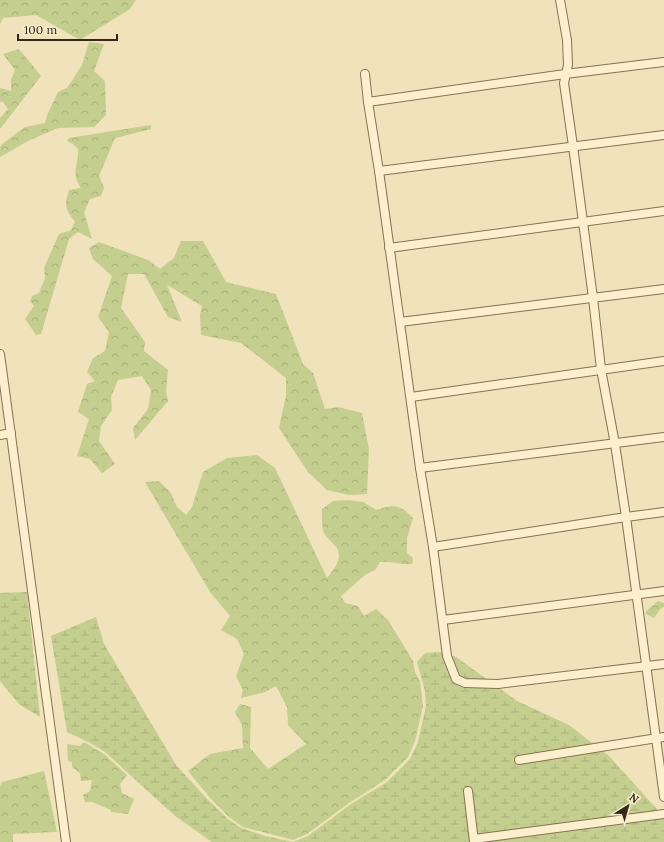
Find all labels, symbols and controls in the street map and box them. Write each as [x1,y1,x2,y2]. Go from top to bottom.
scale bar [18,16,117,42]
text: 100 m [24,22,57,37]
north arrow [608,786,648,826]
text: N [626,790,642,806]

